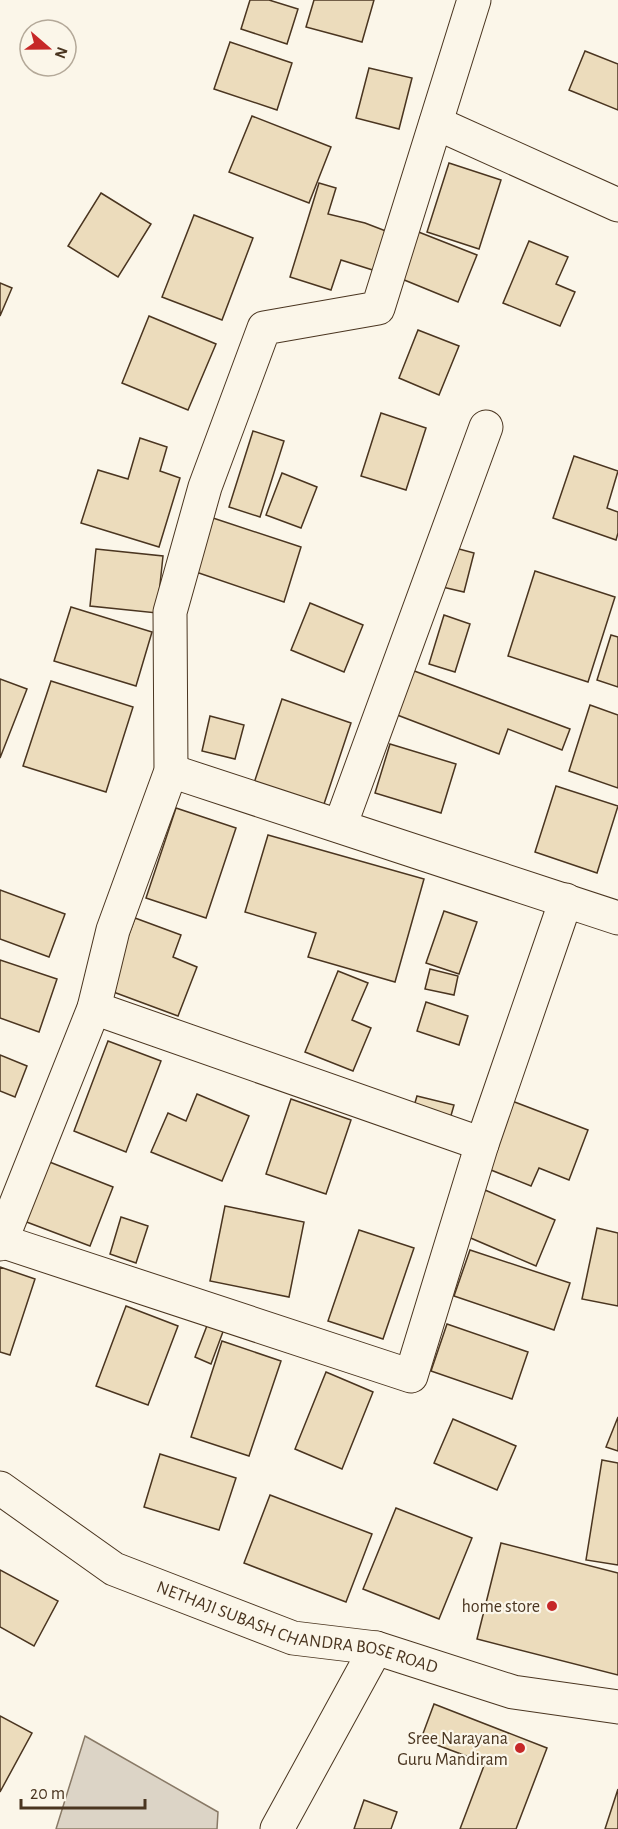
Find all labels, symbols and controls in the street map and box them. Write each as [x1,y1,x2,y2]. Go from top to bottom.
north arrow [18,18,78,78]
text: N [52,45,71,61]
street label: NETHAJI SUBASH CHANDRA BOSE ROAD [154,1578,440,1677]
place label: home store [461,1598,540,1616]
marker: home store [545,1599,559,1613]
place label: Sree Narayana Guru Mandiram [397,1730,508,1769]
marker: Sree Narayana Guru Mandiram [513,1741,527,1755]
scale bar [21,1772,146,1810]
text: 20 m [30,1785,65,1803]

